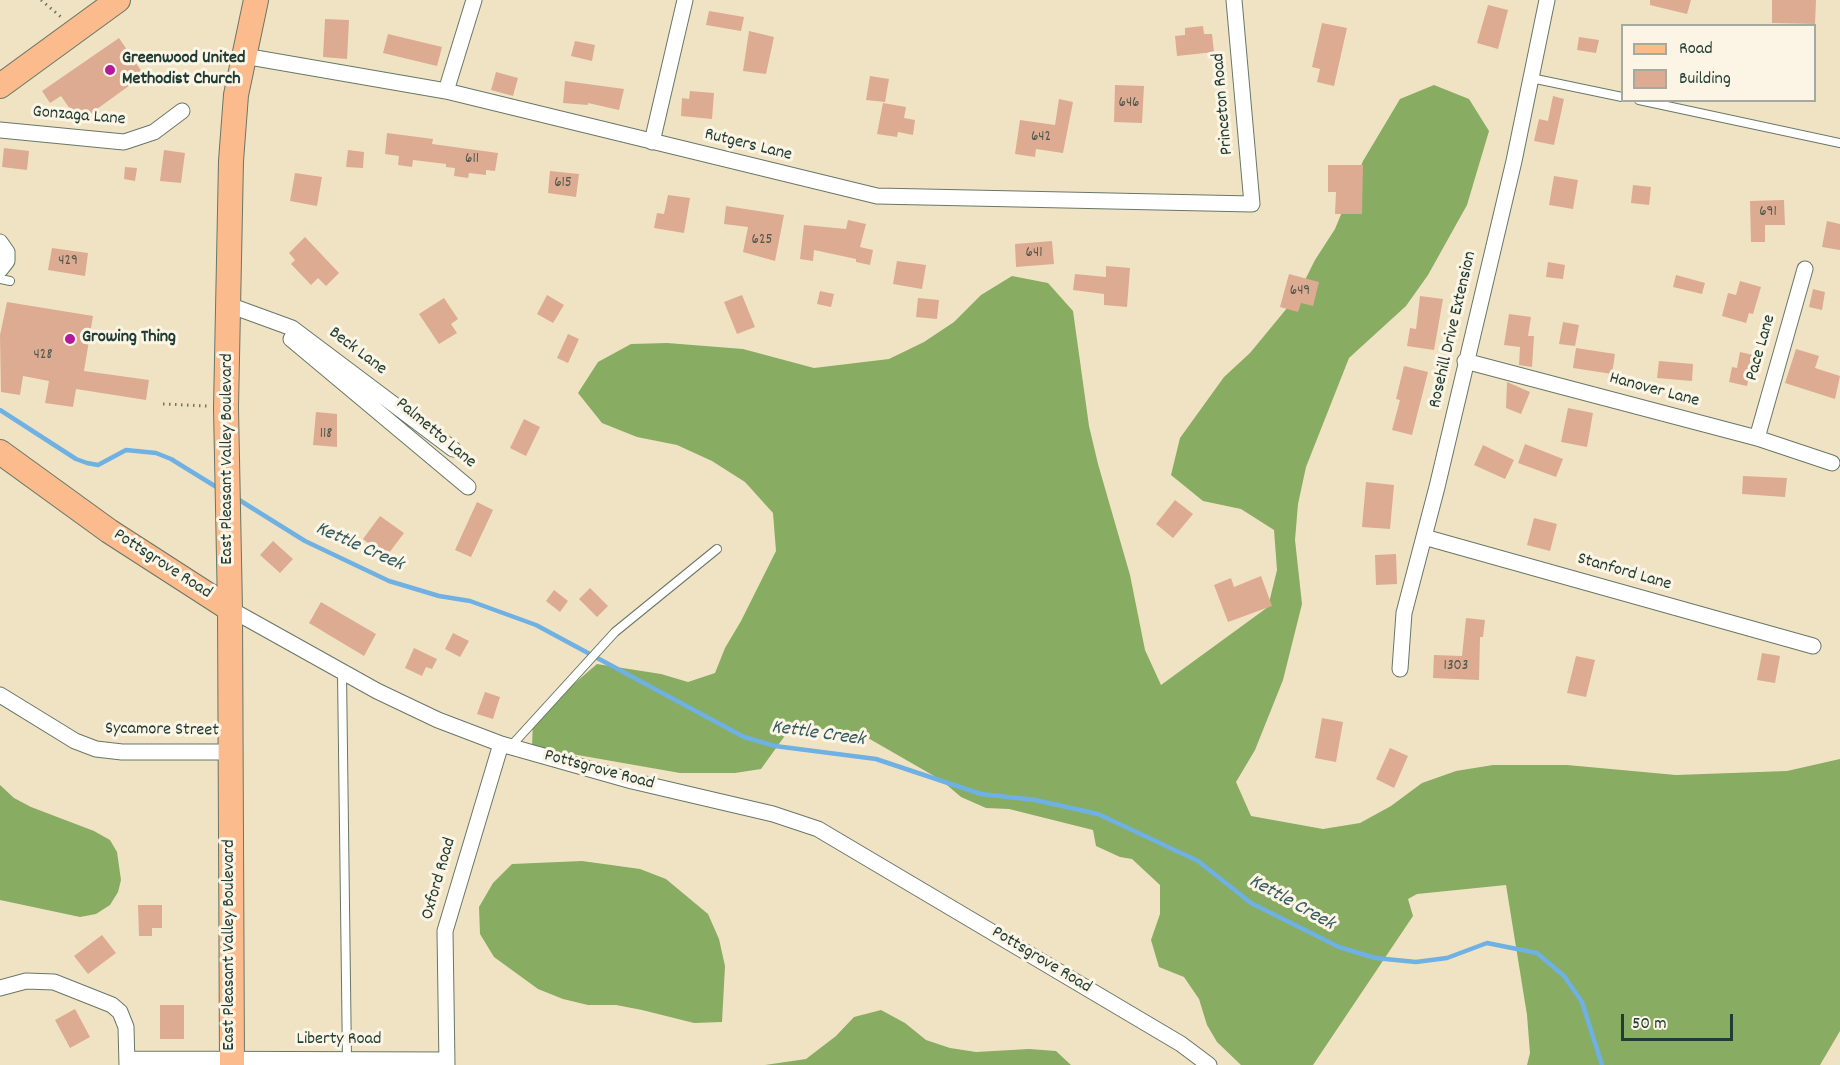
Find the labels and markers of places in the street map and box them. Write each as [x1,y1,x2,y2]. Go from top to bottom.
place label: Greenwood United Methodist Church [122,49,245,92]
marker: Greenwood United Methodist Church [103,63,117,77]
place label: Growing Thing [82,328,176,350]
marker: Growing Thing [63,332,77,346]

